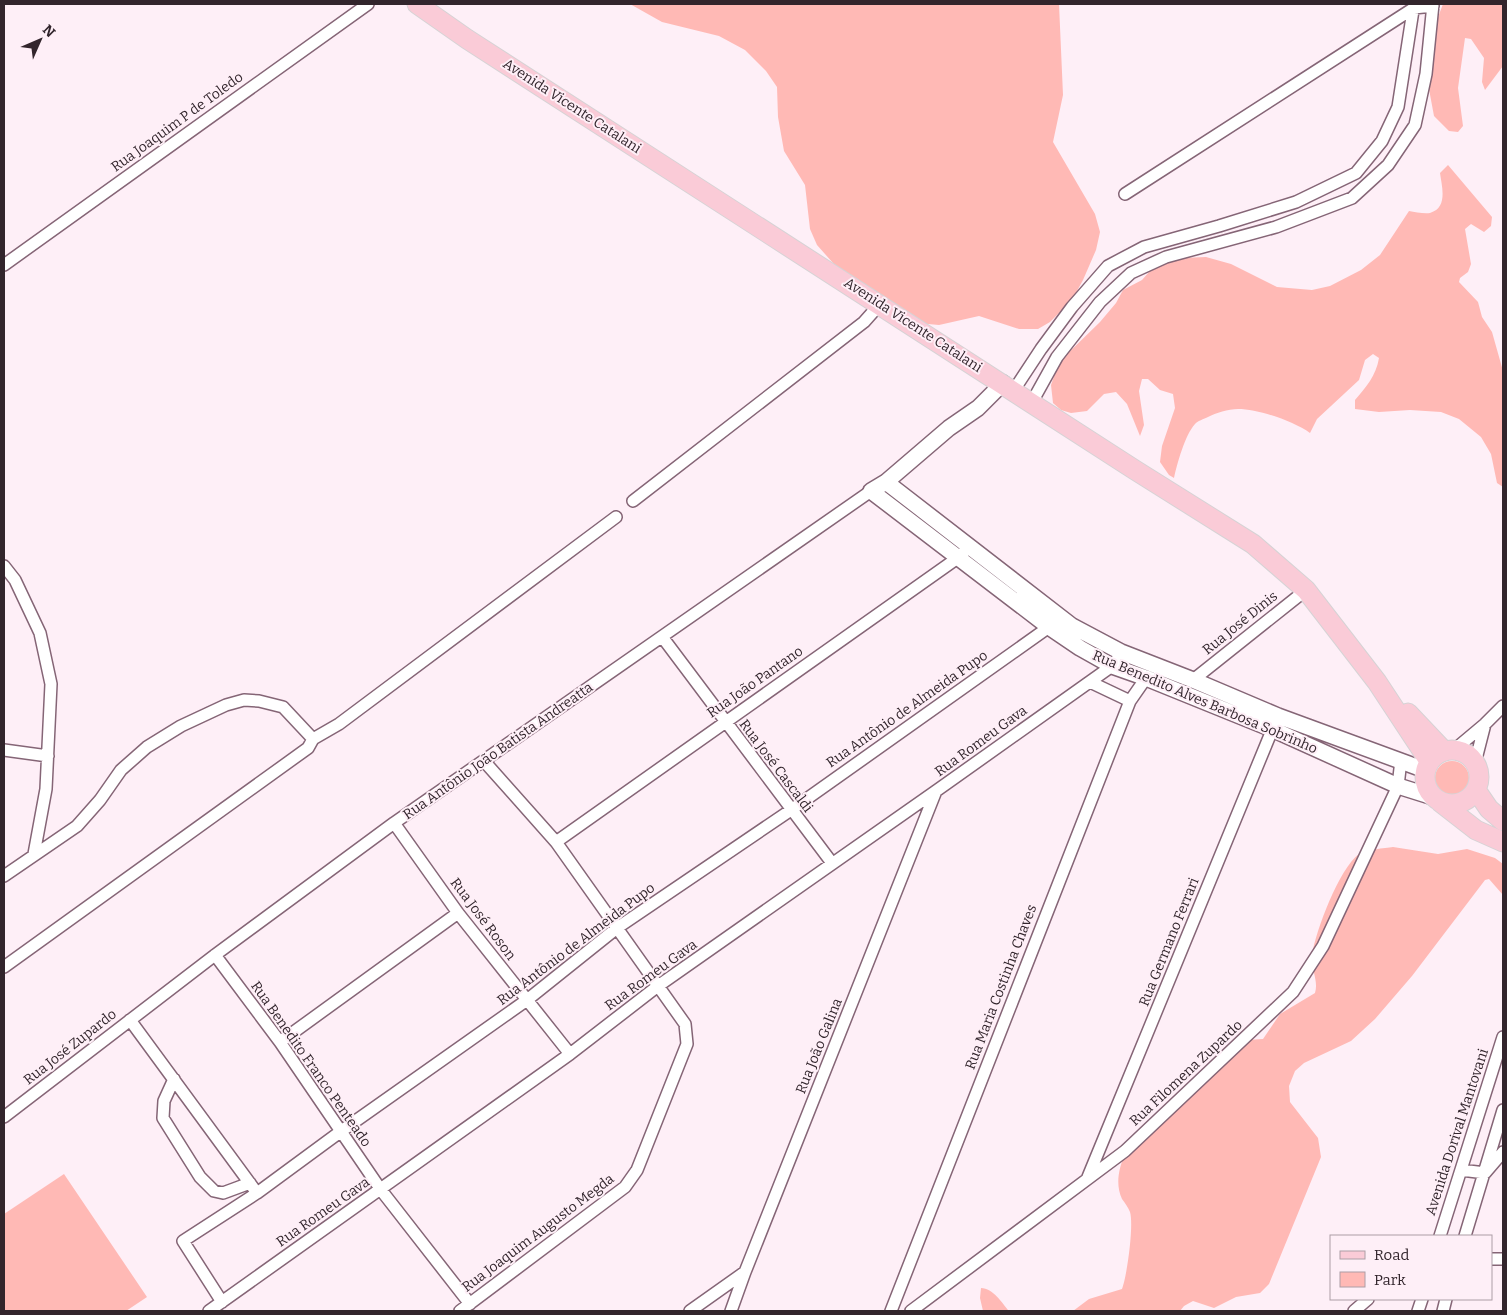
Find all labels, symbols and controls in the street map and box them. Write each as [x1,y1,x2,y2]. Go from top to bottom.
north arrow [15,15,65,65]
text: N [39,21,59,41]
street label: Avenida Vicente Catalani [500,55,644,157]
street label: Rua Joaquim P de Toledo [108,68,246,176]
street label: Avenida Vicente Catalani [841,274,985,376]
street label: Rua José Dinis [1199,588,1281,658]
street label: Rua João Pantano [704,643,806,721]
street label: Rua Antônio de Almeida Pupo [823,647,991,771]
street label: Rua Benedito Alves Barbosa Sobrinho [1090,647,1320,757]
street label: Rua Antônio João Batista Andreatta [400,679,596,823]
street label: Rua Romeu Gava [932,702,1031,780]
street label: Rua José Cascaldi [736,716,816,816]
street label: Rua José Roson [447,875,519,963]
street label: Rua Germano Ferrari [1135,875,1203,1009]
street label: Rua Antônio de Almeida Pupo [494,879,658,1009]
street label: Rua Maria Costinha Chaves [962,902,1040,1072]
street label: Rua Romeu Gava [602,936,701,1014]
street label: Rua Benedito Franco Penteado [247,978,375,1150]
street label: Rua João Galina [792,995,846,1096]
street label: Rua José Zupardo [20,1006,120,1088]
street label: Rua Filomena Zupardo [1126,1016,1246,1130]
street label: Avenida Dorival Mantovani [1422,1046,1492,1218]
street label: Rua Joaquim Augusto Megda [459,1170,618,1296]
street label: Rua Romeu Gava [273,1173,373,1250]
legend [1330,1235,1492,1300]
text: Road [1374,1246,1409,1264]
text: Park [1374,1271,1406,1289]

